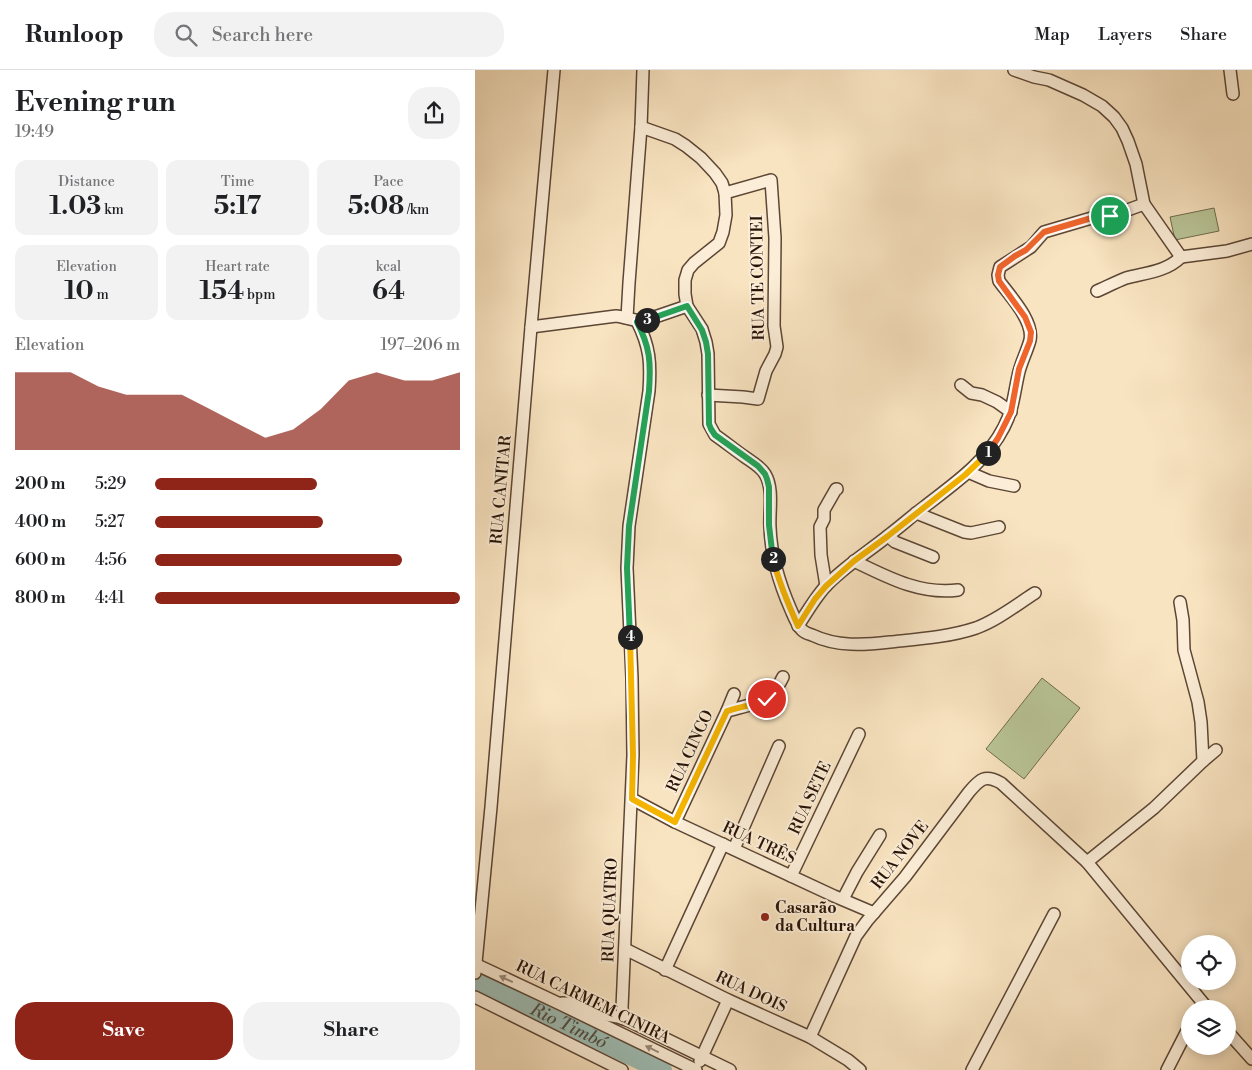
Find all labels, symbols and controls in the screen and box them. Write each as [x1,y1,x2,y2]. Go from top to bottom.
search box [154,12,504,57]
text: Runloop [25,20,124,50]
icon: search [172,21,200,49]
text: Search here [212,23,313,47]
text: Map [1035,23,1070,46]
text: Layers [1098,23,1152,46]
text: Share [1180,23,1227,46]
text: Evening run [15,85,176,120]
button: share [408,87,460,139]
text: 19:49 [15,122,54,142]
text: Distance [58,173,115,191]
text: Time [221,173,254,191]
text: Pace [373,173,404,191]
text: 1.03 [49,191,101,222]
text: 5:17 [214,191,261,222]
text: 5:08 [348,191,404,222]
pin [1089,195,1131,237]
text: km [101,201,124,219]
text: /km [404,201,429,219]
icon: arrive [1096,202,1124,230]
street label: RUA TE CONTEI [747,215,769,341]
text: Elevation [56,258,117,276]
text: Heart rate [205,258,270,276]
text: kcal [376,258,401,276]
text: 10 [64,276,94,307]
text: 154 [200,276,244,307]
text: 64 [372,276,405,307]
text: m [94,286,109,304]
text: bpm [244,286,275,304]
pin: 3 [635,308,659,332]
text: 3 [643,311,652,329]
text: Elevation [15,335,84,355]
text: 197–206 m [381,335,460,355]
street label: RUA CANITAR [486,434,516,545]
pin: 1 [975,440,1001,466]
text: 1 [985,444,992,462]
text: 200 m [15,474,65,494]
text: 5:29 [95,474,126,494]
text: 400 m [15,512,66,532]
text: 5:27 [95,512,125,532]
pin: 2 [761,546,785,572]
text: 600 m [15,550,65,570]
text: 4:56 [95,550,127,570]
text: 2 [769,550,778,568]
text: 800 m [15,588,66,608]
text: 4:41 [95,588,125,608]
pin: 4 [617,624,643,650]
text: 4 [626,628,635,646]
pin [746,678,788,720]
icon: check [753,685,781,713]
street label: RUA CINCO [662,707,718,795]
street label: RUA SETE [784,758,836,838]
street label: RUA TRÊS [719,815,800,869]
street label: RUA NOVE [867,817,933,893]
street label: RUA QUATRO [598,857,622,963]
place label: Casarão da Cultura [775,898,855,936]
marker: Casarão da Cultura [759,911,771,923]
map controls [1181,935,1236,1055]
button: locate [1181,935,1236,990]
street label: RUA CARMEM CINIRA [513,956,674,1048]
street label: RUA DOIS [712,967,790,1017]
one-way arrow [499,974,513,982]
water label: Rio Timbó [526,997,612,1054]
button: layers [1181,1000,1236,1055]
button: Save [15,1002,233,1060]
button: Share [243,1002,460,1060]
one-way arrow [645,1045,660,1053]

